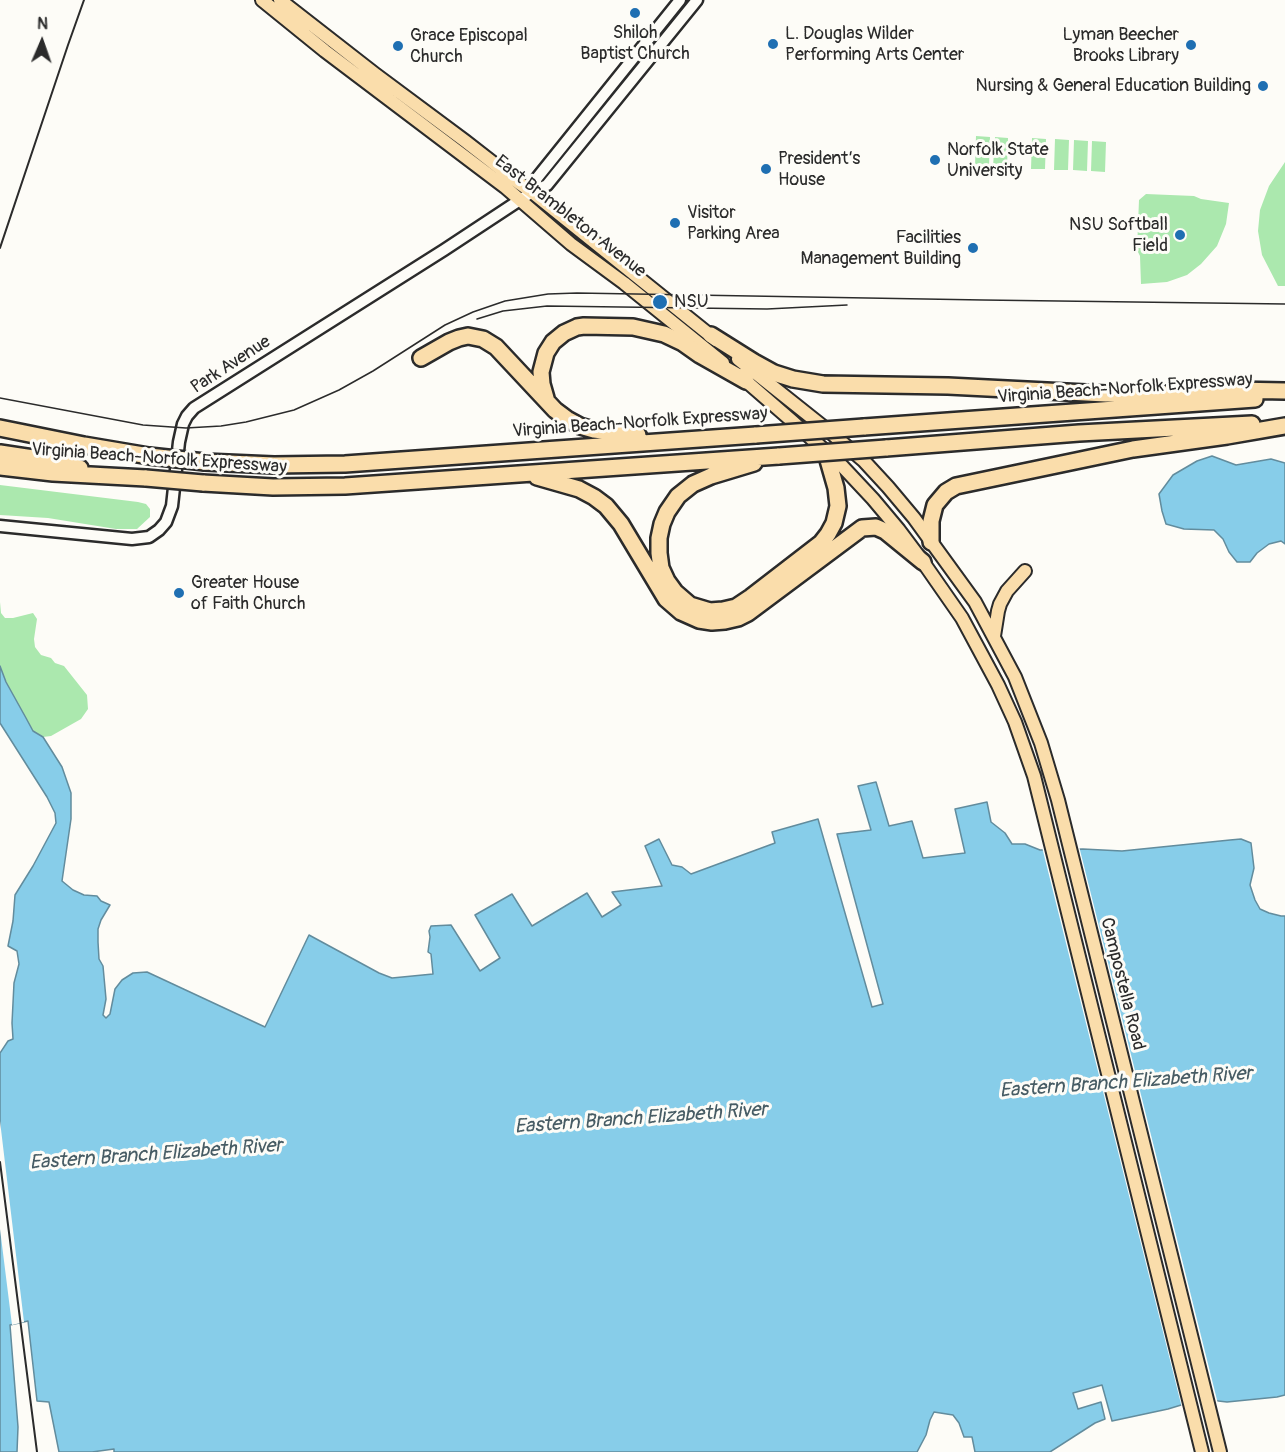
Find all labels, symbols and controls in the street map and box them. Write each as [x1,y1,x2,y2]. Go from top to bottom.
marker: Shiloh Baptist Church [628,6,642,20]
north arrow [12,12,72,72]
text: N [37,14,48,34]
place label: Shiloh Baptist Church [580,22,690,64]
place label: L. Douglas Wilder Performing Arts Center [785,23,964,66]
place label: Lyman Beecher Brooks Library [1062,24,1179,66]
place label: Grace Episcopal Church [410,25,528,68]
marker: L. Douglas Wilder Performing Arts Center [766,37,780,51]
marker: Lyman Beecher Brooks Library [1184,38,1198,52]
marker: Grace Episcopal Church [391,39,405,53]
place label: Nursing & General Education Building [975,75,1251,97]
marker: Nursing & General Education Building [1256,79,1270,93]
place label: Norfolk State University [947,139,1049,182]
place label: President’s House [778,148,860,190]
street label: East Brambleton Avenue [490,151,650,283]
marker: Norfolk State University [928,153,942,167]
marker: President’s House [759,162,773,176]
place label: Visitor Parking Area [687,202,780,244]
place label: NSU Softball Field [1069,214,1168,256]
marker: Visitor Parking Area [668,216,682,230]
place label: Facilities Management Building [800,227,961,270]
marker: NSU Softball Field [1173,228,1187,242]
marker: Facilities Management Building [966,241,980,255]
place label: NSU [674,291,709,313]
marker: NSU [651,293,669,311]
street label: Park Avenue [187,331,275,399]
street label: Virginia Beach-Norfolk Expressway [997,369,1253,409]
street label: Virginia Beach-Norfolk Expressway [512,403,768,443]
street label: Virginia Beach-Norfolk Expressway [31,439,287,479]
place label: Greater House of Faith Church [191,572,305,614]
marker: Greater House of Faith Church [172,586,186,600]
street label: Campostella Road [1095,915,1149,1053]
water label: Eastern Branch Elizabeth River [999,1062,1253,1104]
water label: Eastern Branch Elizabeth River [514,1098,768,1140]
water label: Eastern Branch Elizabeth River [29,1134,283,1176]

